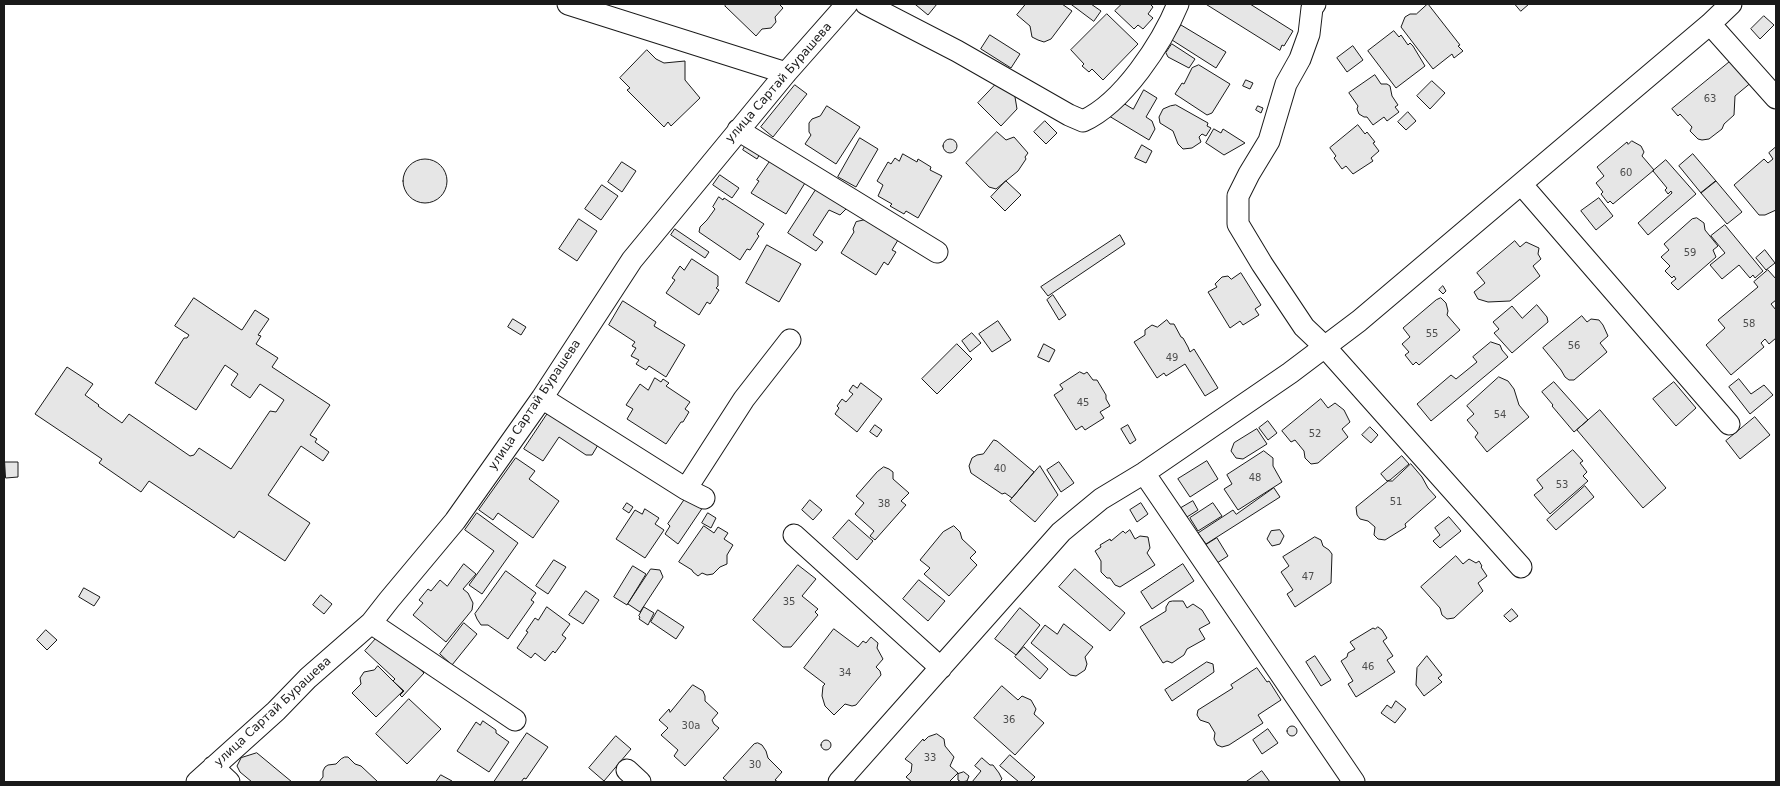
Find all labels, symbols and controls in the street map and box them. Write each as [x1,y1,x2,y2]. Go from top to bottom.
street label: улица Сартай Бурашева [723,20,835,146]
house number: 63 [1704,93,1716,105]
house number: 60 [1620,167,1632,179]
house number: 59 [1684,247,1696,259]
house number: 58 [1743,318,1755,330]
house number: 55 [1426,328,1438,340]
street label: улица Сартай Бурашева [486,337,584,473]
house number: 56 [1568,340,1580,352]
house number: 49 [1166,352,1178,364]
house number: 45 [1077,397,1089,409]
house number: 54 [1494,409,1506,421]
house number: 52 [1309,428,1321,440]
house number: 40 [994,463,1006,475]
house number: 48 [1249,472,1261,484]
house number: 53 [1556,479,1568,491]
house number: 51 [1390,496,1402,508]
house number: 38 [878,498,890,510]
house number: 47 [1302,571,1314,583]
house number: 35 [783,596,795,608]
street label: улица Сартай Бурашева [212,654,334,770]
house number: 46 [1362,661,1374,673]
house number: 34 [839,667,851,679]
house number: 36 [1003,714,1015,726]
house number: 30а [682,720,700,732]
house number: 33 [924,752,936,764]
house number: 30 [749,759,761,771]

